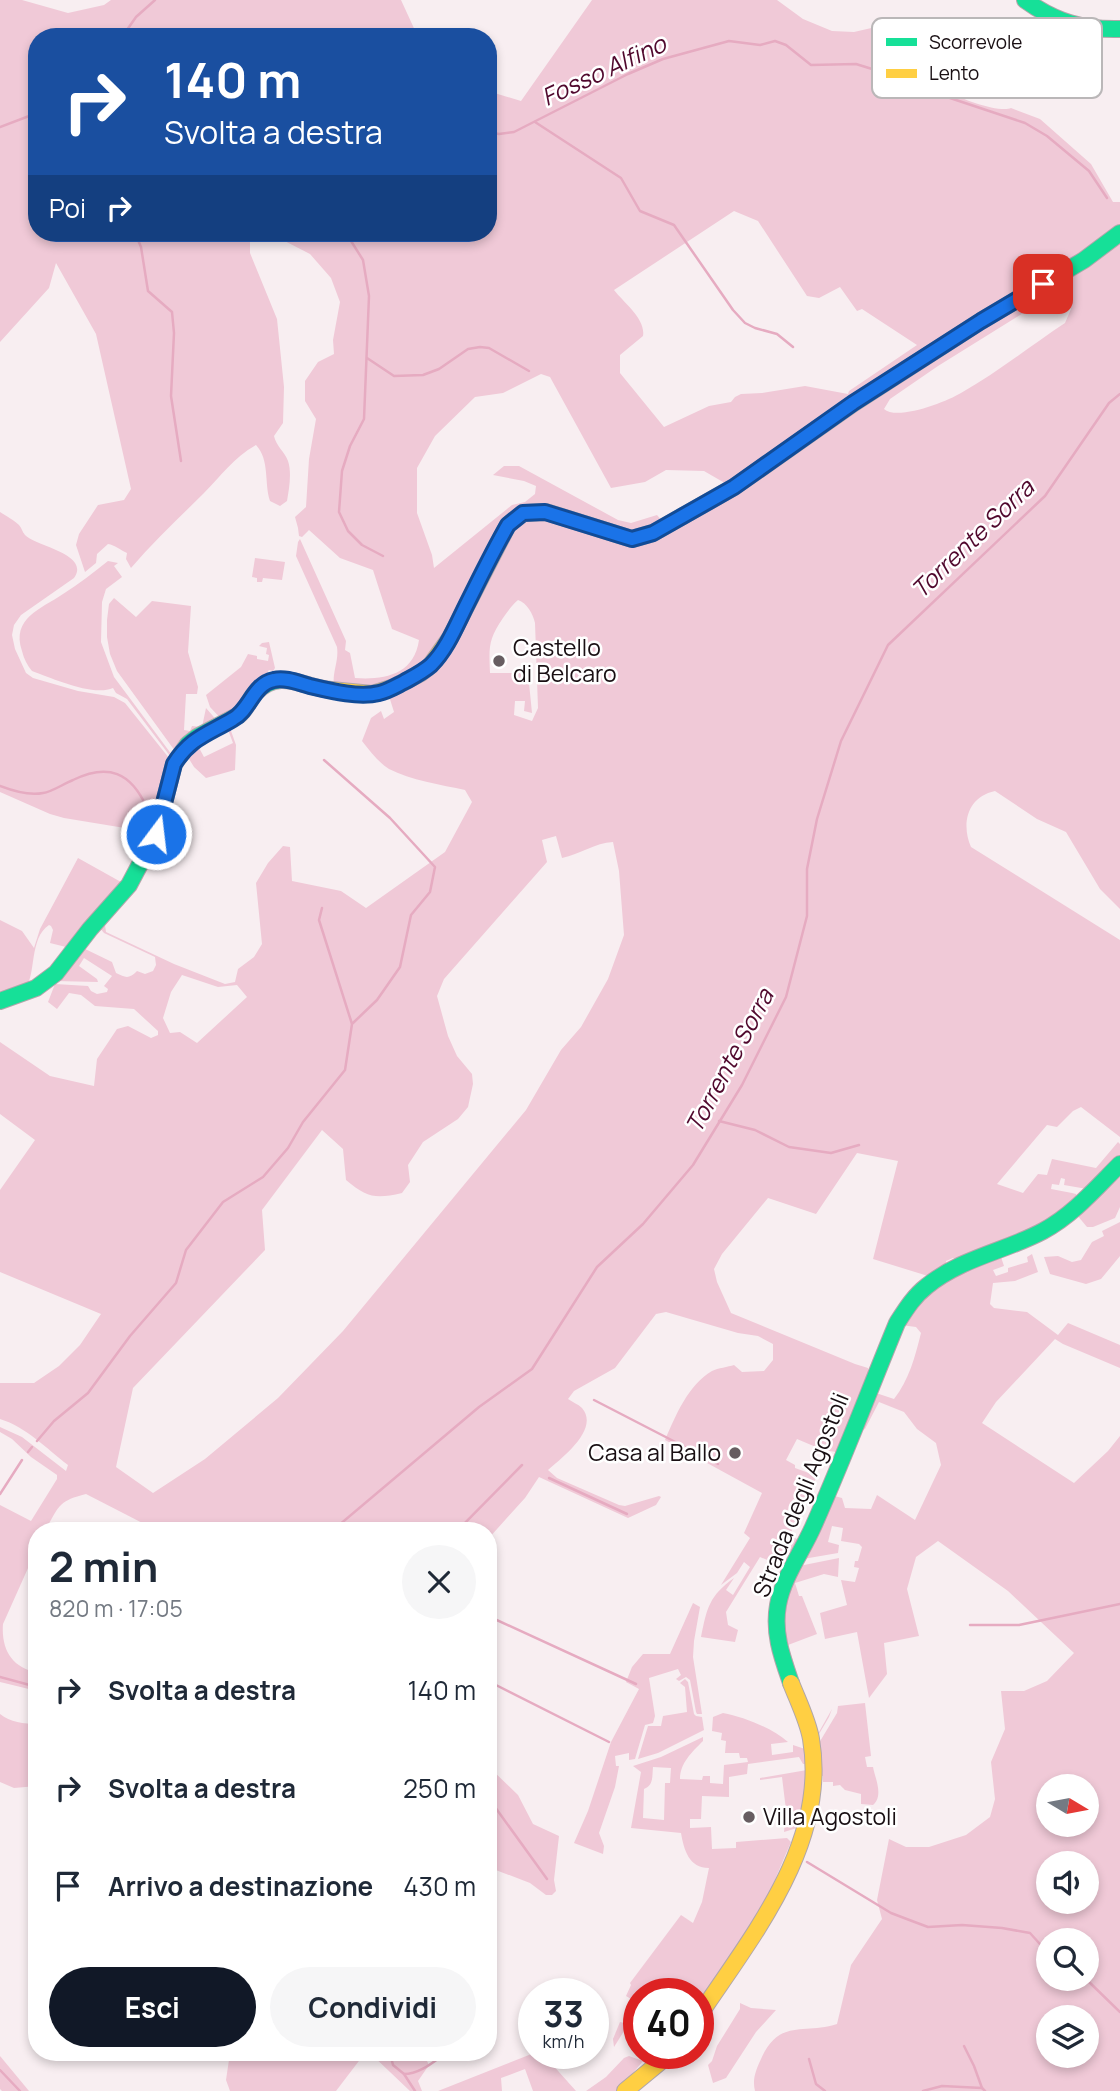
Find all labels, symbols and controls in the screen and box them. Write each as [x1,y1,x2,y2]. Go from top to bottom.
legend [872,18,1102,98]
water label: Fosso Alfino [536,26,673,113]
text: Scorrevole [929,29,1022,55]
text: 140 m [164,46,301,113]
icon: right [49,56,140,147]
text: Lento [929,60,979,86]
text: Svolta a destra [164,110,383,154]
icon: right [100,189,138,227]
text: Poi [49,190,86,226]
pin [1013,254,1073,314]
icon: arrive [1024,265,1062,303]
water label: Torrente Sorra [903,470,1042,605]
place label: Castello di Belcaro [513,631,617,689]
marker: Castello di Belcaro [491,653,507,669]
position arrow [119,797,193,871]
water label: Torrente Sorra [677,981,781,1138]
street label: Strada degli Agostoli [744,1388,856,1602]
place label: Casa al Ballo [588,1436,721,1468]
marker: Casa al Ballo [727,1445,743,1461]
text: 2 min [49,1537,158,1595]
button: close [402,1545,476,1619]
text: 820 m · 17:05 [49,1592,183,1624]
icon: right [49,1671,87,1709]
text: Svolta a destra [108,1672,296,1708]
text: 140 m [407,1672,476,1708]
icon: right [49,1769,87,1807]
text: Svolta a destra [108,1770,296,1806]
text: 250 m [403,1770,476,1806]
north arrow [1036,1774,1099,1838]
map controls [1036,1774,1099,2068]
place label: Villa Agostoli [763,1800,897,1832]
marker: Villa Agostoli [741,1809,757,1825]
button: sound [1036,1851,1099,1914]
icon: arrive [49,1867,87,1905]
text: Arrivo a destinazione [108,1868,373,1904]
text: 430 m [403,1868,476,1904]
button: search [1036,1928,1099,1991]
button: Esci [49,1967,256,2047]
button: Condividi [270,1967,476,2047]
speed limit sign: 40 [623,1978,714,2069]
text: 33 [543,1990,584,2038]
button: layers [1036,2005,1099,2068]
text: km/h [543,2029,584,2053]

